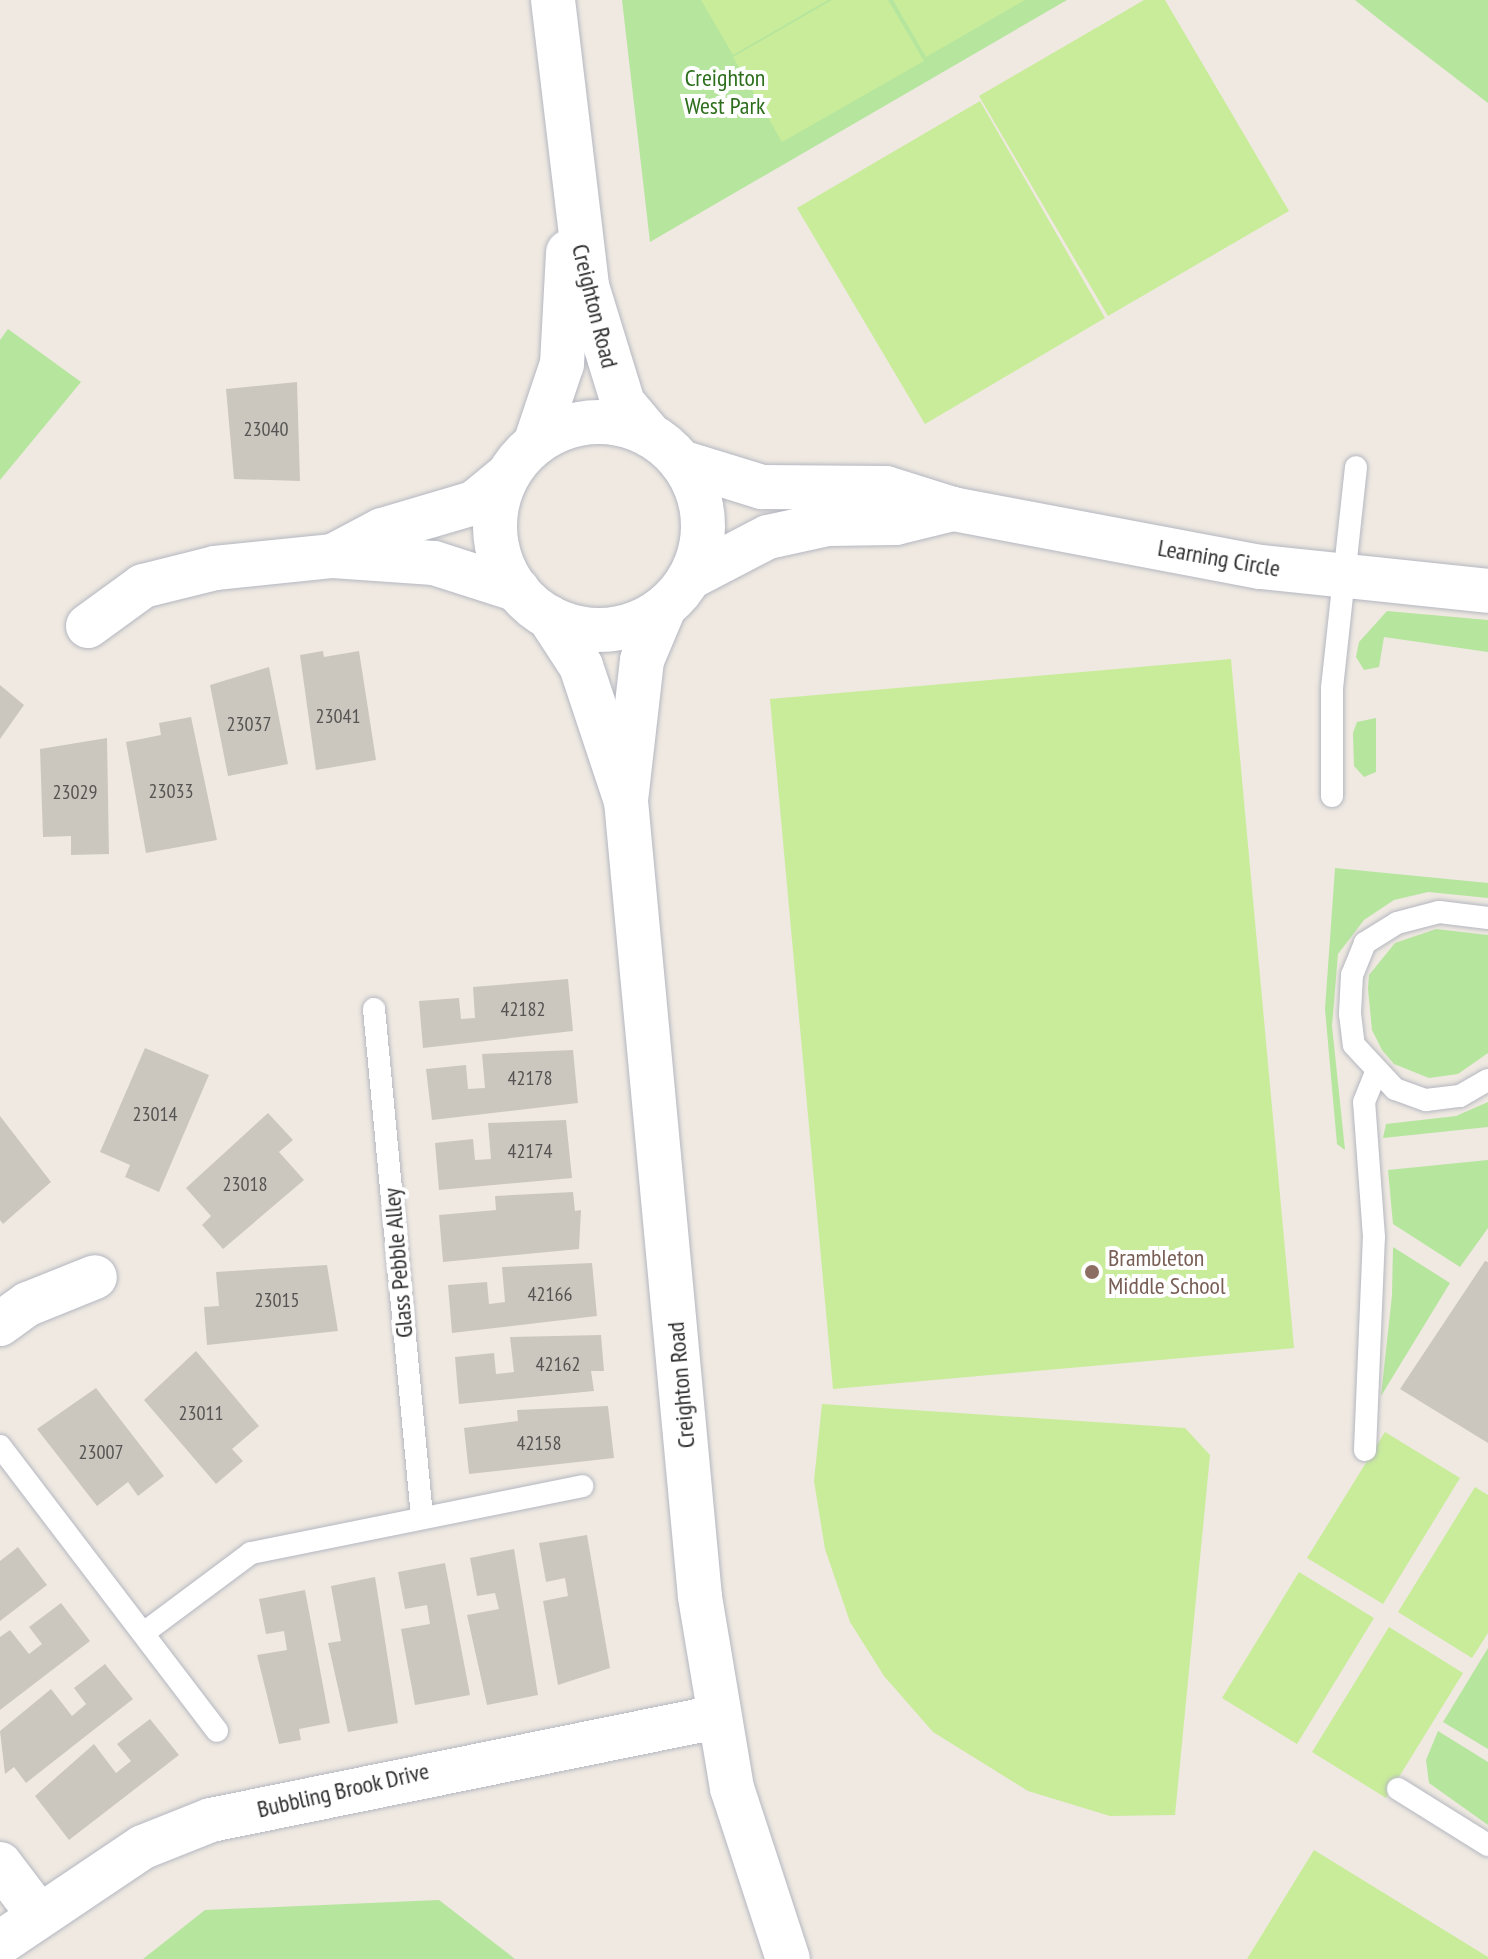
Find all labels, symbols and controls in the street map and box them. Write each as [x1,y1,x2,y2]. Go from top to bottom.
park label: Creighton West Park [685,64,765,120]
street label: Creighton Road [566,241,624,371]
house number: 23040 [244,417,288,441]
street label: Learning Circle [1156,533,1282,583]
house number: 23041 [316,704,360,728]
house number: 23037 [227,712,271,736]
house number: 23033 [149,779,193,803]
house number: 23029 [53,780,97,804]
house number: 42182 [501,997,545,1021]
house number: 42178 [508,1066,552,1090]
house number: 23014 [133,1102,177,1126]
house number: 42174 [508,1139,552,1163]
house number: 23018 [223,1172,267,1196]
street label: Glass Pebble Alley [377,1187,419,1339]
place label: Brambleton Middle School [1108,1244,1226,1300]
marker: Brambleton Middle School [1083,1263,1101,1281]
house number: 42166 [528,1282,572,1306]
house number: 23015 [255,1288,299,1312]
street label: Creighton Road [661,1321,701,1449]
house number: 42162 [536,1352,580,1376]
house number: 23011 [179,1401,223,1425]
house number: 42158 [517,1431,561,1455]
house number: 23007 [79,1440,123,1464]
street label: Bubbling Brook Drive [254,1756,432,1824]

